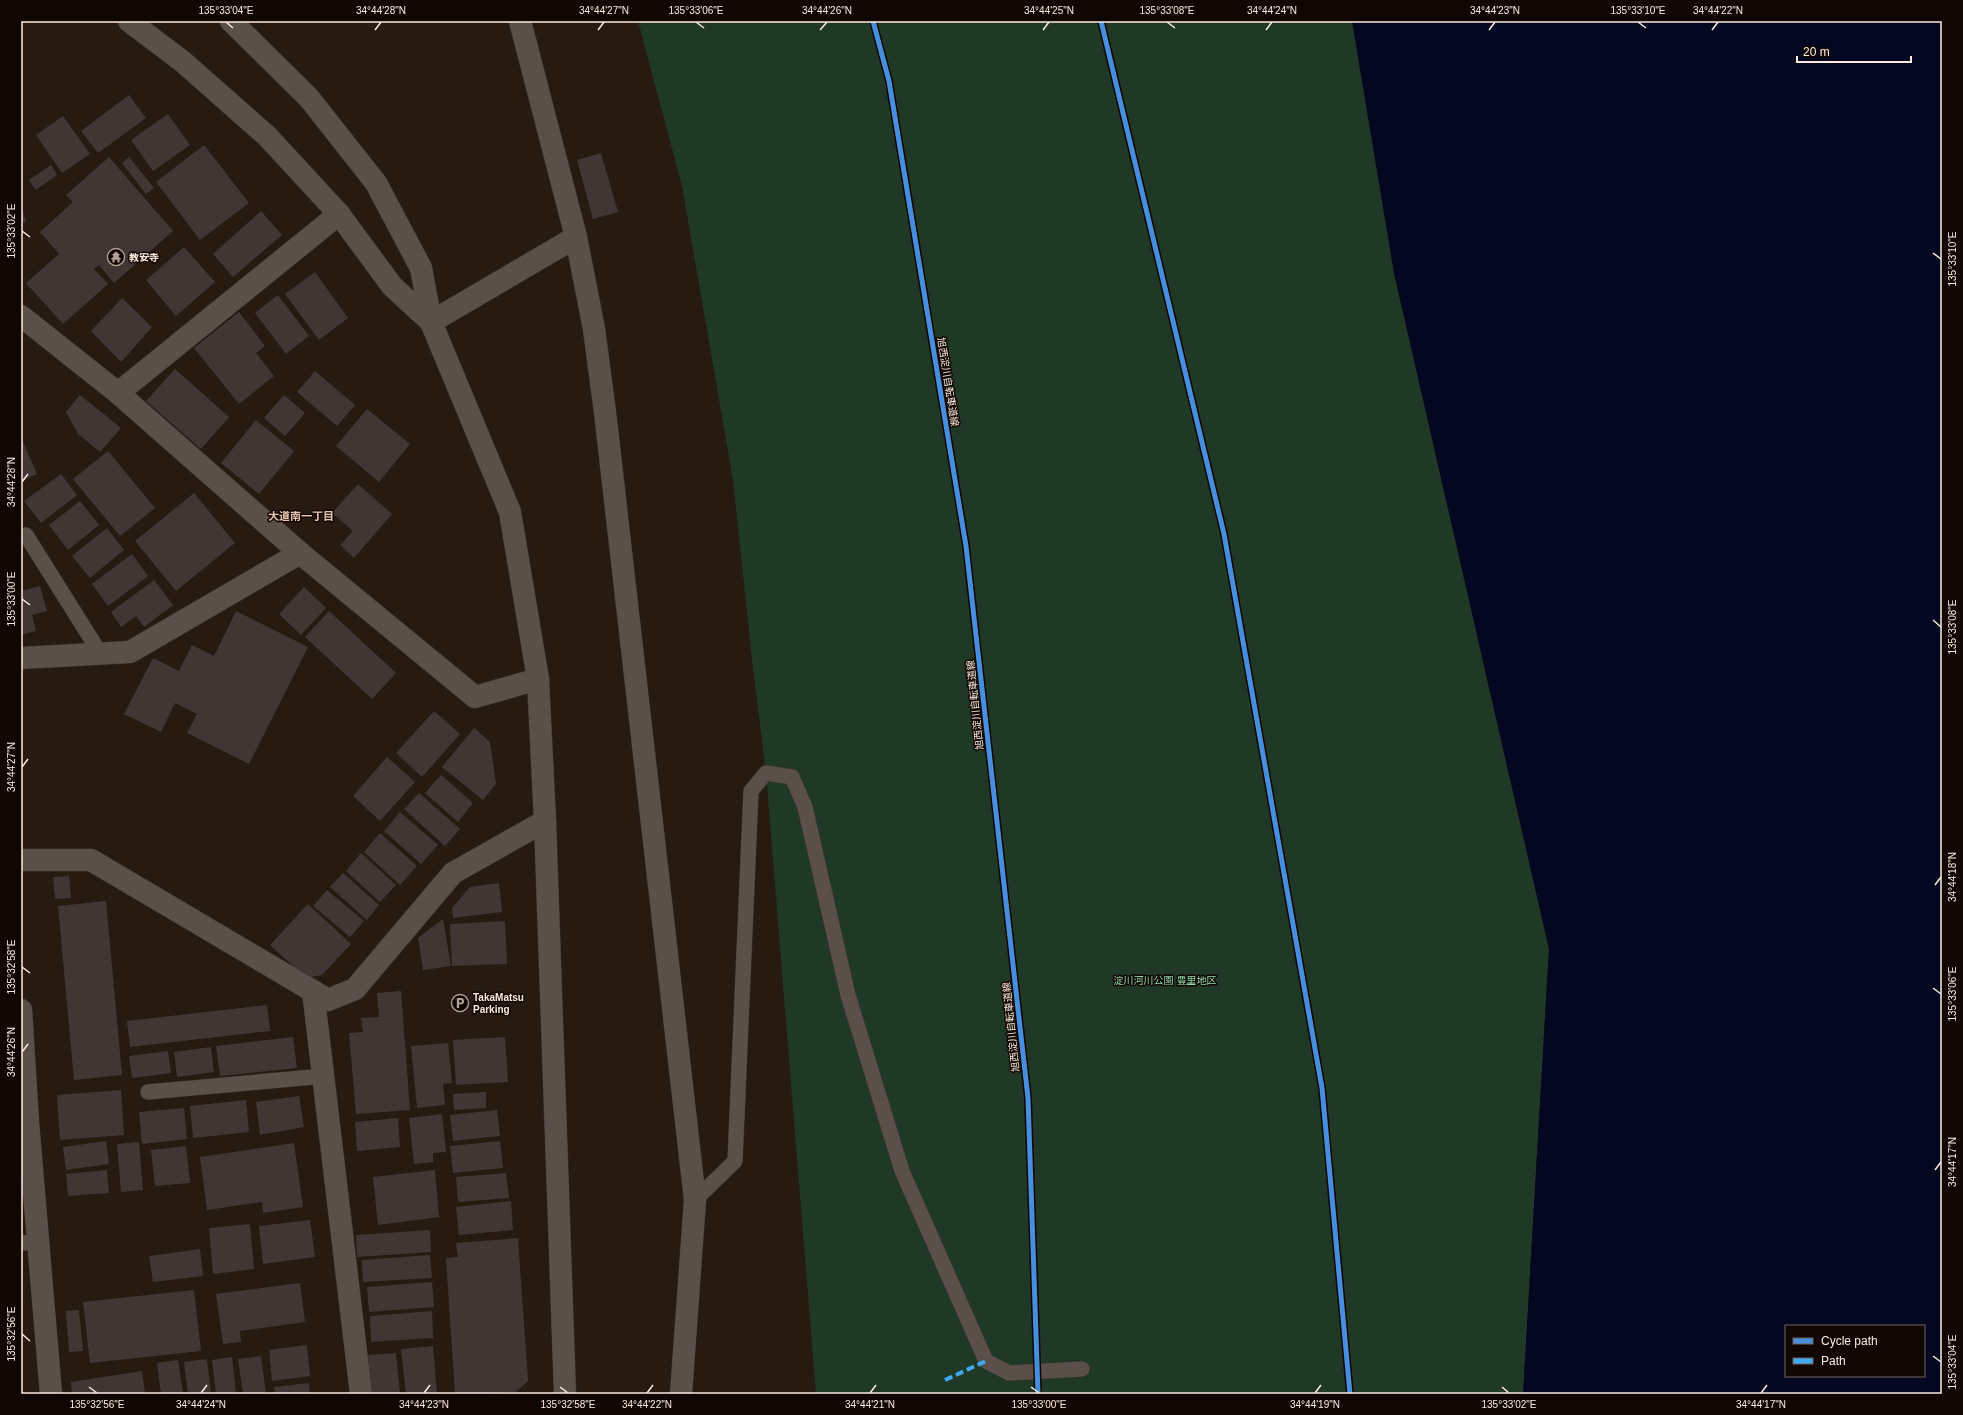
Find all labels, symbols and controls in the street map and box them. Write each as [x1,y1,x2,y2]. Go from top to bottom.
text: 135°33'04"E [198,5,254,16]
text: 34°44'28"N [356,5,406,16]
text: 34°44'27"N [579,5,629,16]
text: 135°33'06"E [668,5,724,16]
text: 34°44'26"N [802,5,852,16]
text: 34°44'25"N [1024,5,1074,16]
text: 135°33'08"E [1139,5,1195,16]
text: 34°44'24"N [1247,5,1297,16]
text: 34°44'23"N [1470,5,1520,16]
text: 135°33'10"E [1610,5,1666,16]
text: 34°44'22"N [1693,5,1743,16]
scale bar [1797,38,1911,64]
text: 20 m [1803,45,1830,59]
text: 135°33'02"E [6,203,17,259]
text: 135°33'10"E [1947,231,1958,287]
temple icon: 教安寺 [106,247,126,267]
place label: 教安寺 [129,252,159,263]
street label: 旭西淀川自転車道線 [936,337,960,427]
text: 34°44'28"N [6,457,17,507]
district label: 大道南一丁目 [268,510,334,522]
text: 135°33'00"E [6,571,17,627]
text: 135°33'08"E [1947,599,1958,655]
street label: 旭西淀川自転車道線 [965,660,985,750]
text: 34°44'27"N [6,742,17,792]
text: 34°44'18"N [1947,852,1958,902]
text: 135°32'58"E [6,939,17,995]
text: 135°33'06"E [1947,966,1958,1022]
park label: 淀川河川公園 豊里地区 [1114,975,1216,986]
street label: 旭西淀川自転車道線 [1001,982,1021,1072]
place label: TakaMatsu Parking [473,992,524,1015]
parking icon: TakaMatsu Parking [450,993,470,1013]
text: 34°44'26"N [6,1027,17,1077]
text: 34°44'17"N [1947,1137,1958,1187]
text: 135°32'56"E [6,1306,17,1362]
legend [1785,1325,1925,1377]
text: Cycle path [1821,1334,1878,1348]
text: 135°33'04"E [1947,1334,1958,1390]
text: Path [1821,1354,1846,1368]
text: 135°32'56"E [69,1399,125,1410]
text: 34°44'24"N [176,1399,226,1410]
text: 34°44'23"N [399,1399,449,1410]
text: 135°32'58"E [540,1399,596,1410]
text: 34°44'22"N [622,1399,672,1410]
text: 34°44'21"N [845,1399,895,1410]
text: 135°33'00"E [1011,1399,1067,1410]
text: 34°44'19"N [1290,1399,1340,1410]
text: 135°33'02"E [1481,1399,1537,1410]
text: 34°44'17"N [1736,1399,1786,1410]

